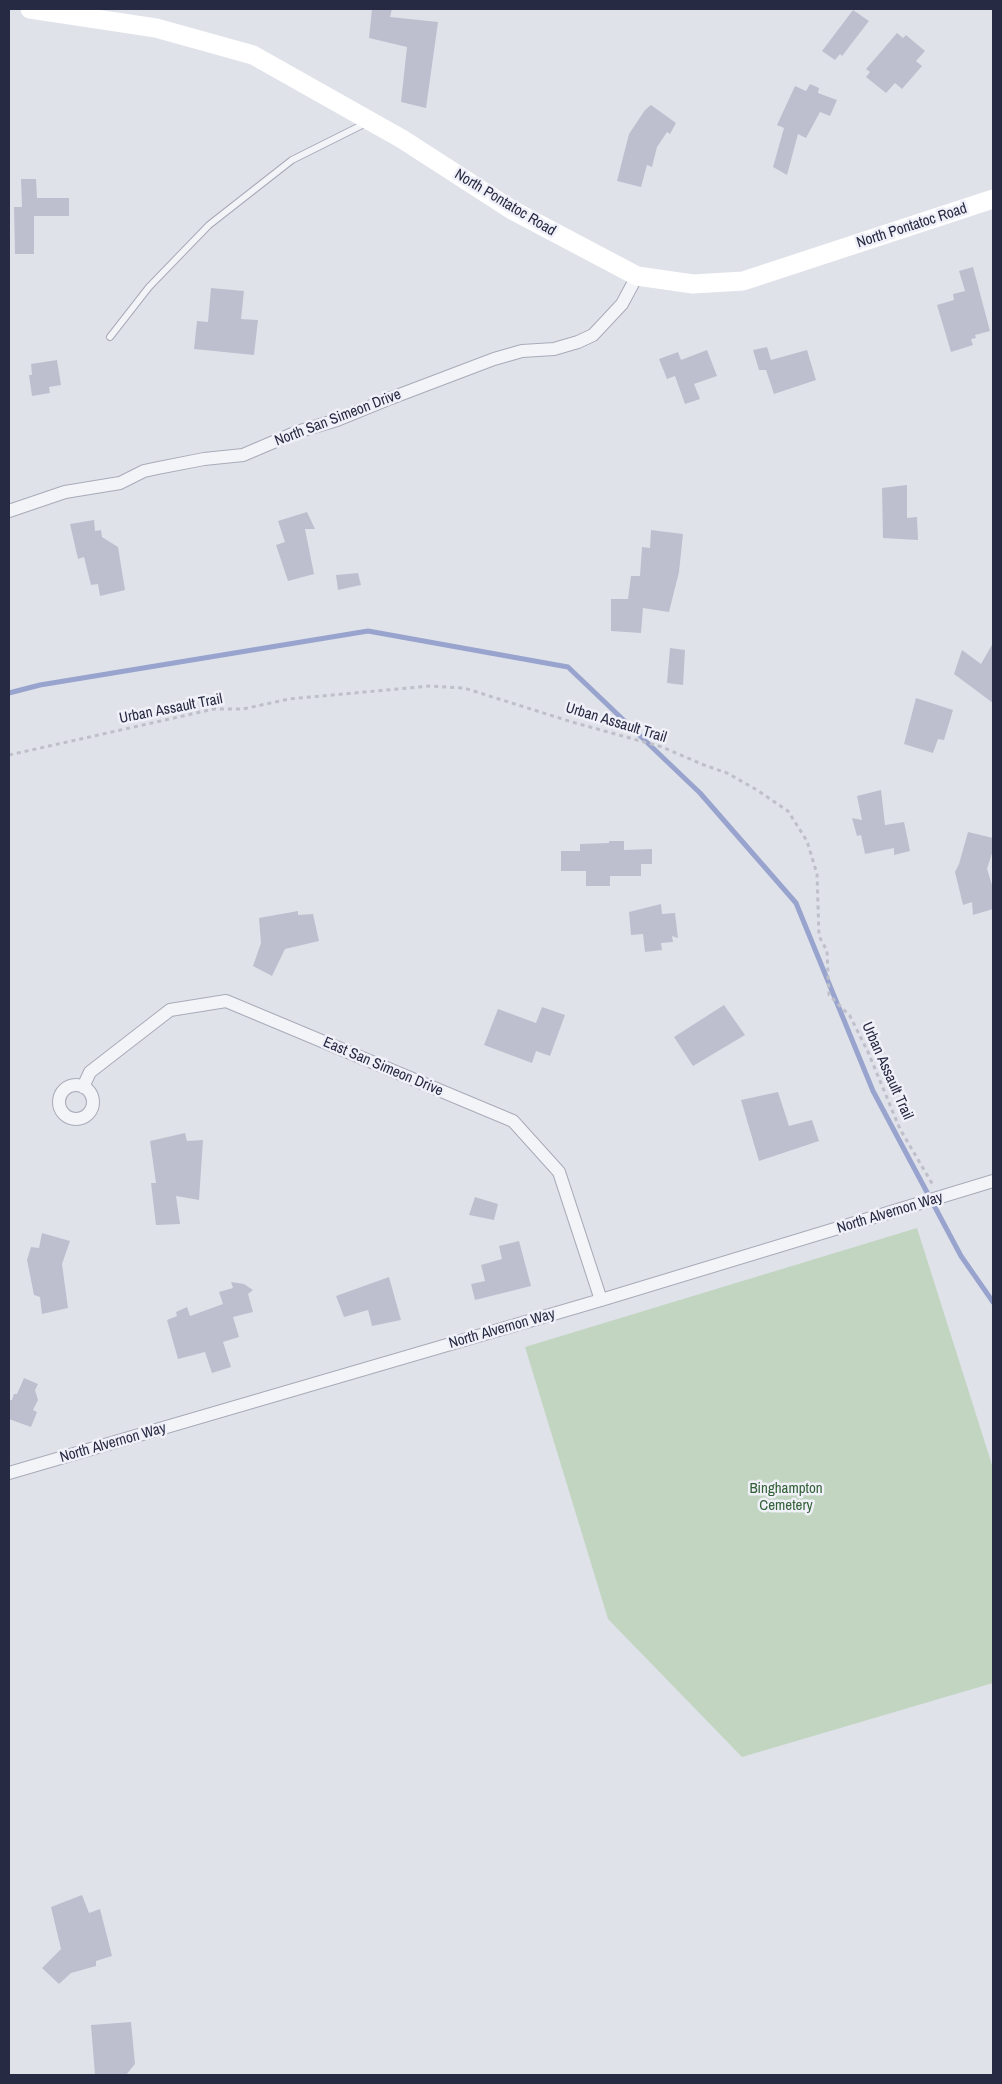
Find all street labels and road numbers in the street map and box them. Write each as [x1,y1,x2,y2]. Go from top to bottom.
street label: North Pontatoc Road [451,166,559,240]
street label: North Pontatoc Road [855,200,969,252]
street label: North San Simeon Drive [272,386,404,450]
street label: Urban Assault Trail [118,690,224,728]
street label: Urban Assault Trail [563,699,669,747]
street label: Urban Assault Trail [857,1019,917,1123]
street label: East San Simeon Drive [320,1034,446,1100]
street label: North Alvernon Way [835,1188,945,1238]
street label: North Alvernon Way [447,1305,557,1353]
street label: North Alvernon Way [58,1419,168,1467]

